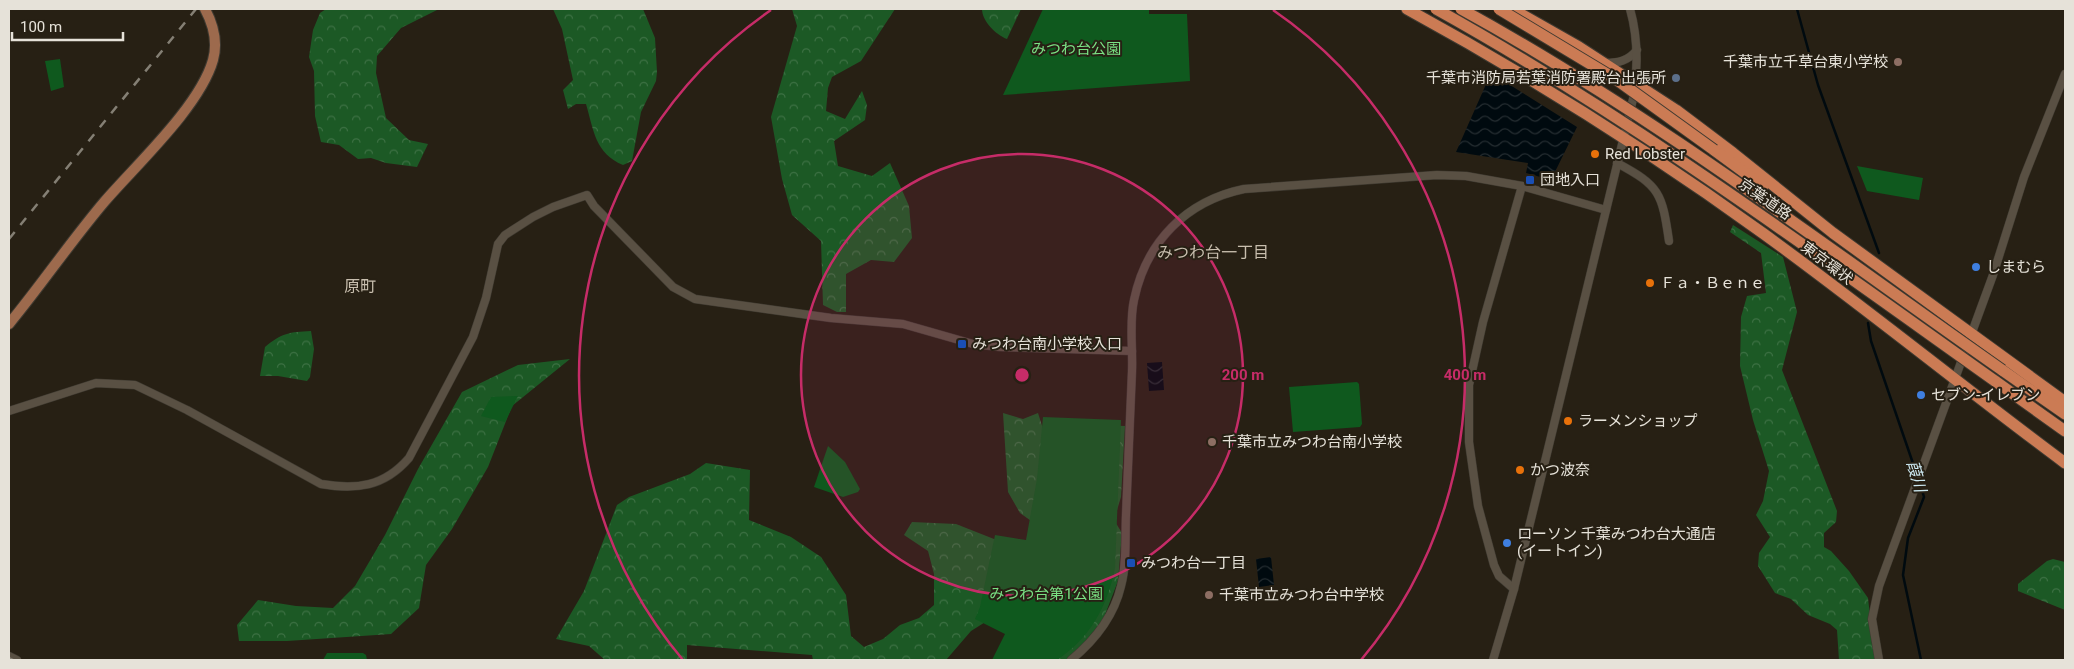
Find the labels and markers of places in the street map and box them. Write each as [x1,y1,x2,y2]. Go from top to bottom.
place label: 千葉市立千草台東小学校 [1723,53,1888,71]
marker: 千葉市立千草台東小学校 [1892,56,1904,68]
place label: 千葉市消防局若葉消防署殿台出張所 [1426,69,1666,87]
marker: 千葉市消防局若葉消防署殿台出張所 [1670,72,1682,84]
place label: Red Lobster [1605,145,1685,163]
marker: Red Lobster [1589,148,1601,160]
place label: 団地入口 [1540,171,1600,189]
marker: 団地入口 [1524,174,1536,186]
place label: しまむら [1986,258,2046,276]
marker: しまむら [1970,261,1982,273]
place label: Ｆａ・Ｂｅｎｅ [1660,274,1765,292]
marker: Ｆａ・Ｂｅｎｅ [1644,277,1656,289]
place label: みつわ台南小学校入口 [972,335,1122,353]
marker: みつわ台南小学校入口 [956,338,968,350]
centre of rings [1013,366,1031,384]
place label: セブン-イレブン [1931,386,2040,404]
marker: セブン-イレブン [1915,389,1927,401]
place label: ラーメンショップ [1578,412,1697,430]
marker: ラーメンショップ [1562,415,1574,427]
place label: 千葉市立みつわ台南小学校 [1222,433,1402,451]
marker: 千葉市立みつわ台南小学校 [1206,436,1218,448]
place label: かつ波奈 [1530,461,1590,479]
marker: かつ波奈 [1514,464,1526,476]
place label: ローソン 千葉みつわ台大通店 (イートイン) [1517,525,1716,560]
marker: ローソン 千葉みつわ台大通店 (イートイン) [1501,537,1513,549]
place label: みつわ台一丁目 [1141,554,1246,572]
marker: みつわ台一丁目 [1125,557,1137,569]
place label: 千葉市立みつわ台中学校 [1219,586,1384,604]
marker: 千葉市立みつわ台中学校 [1203,589,1215,601]

